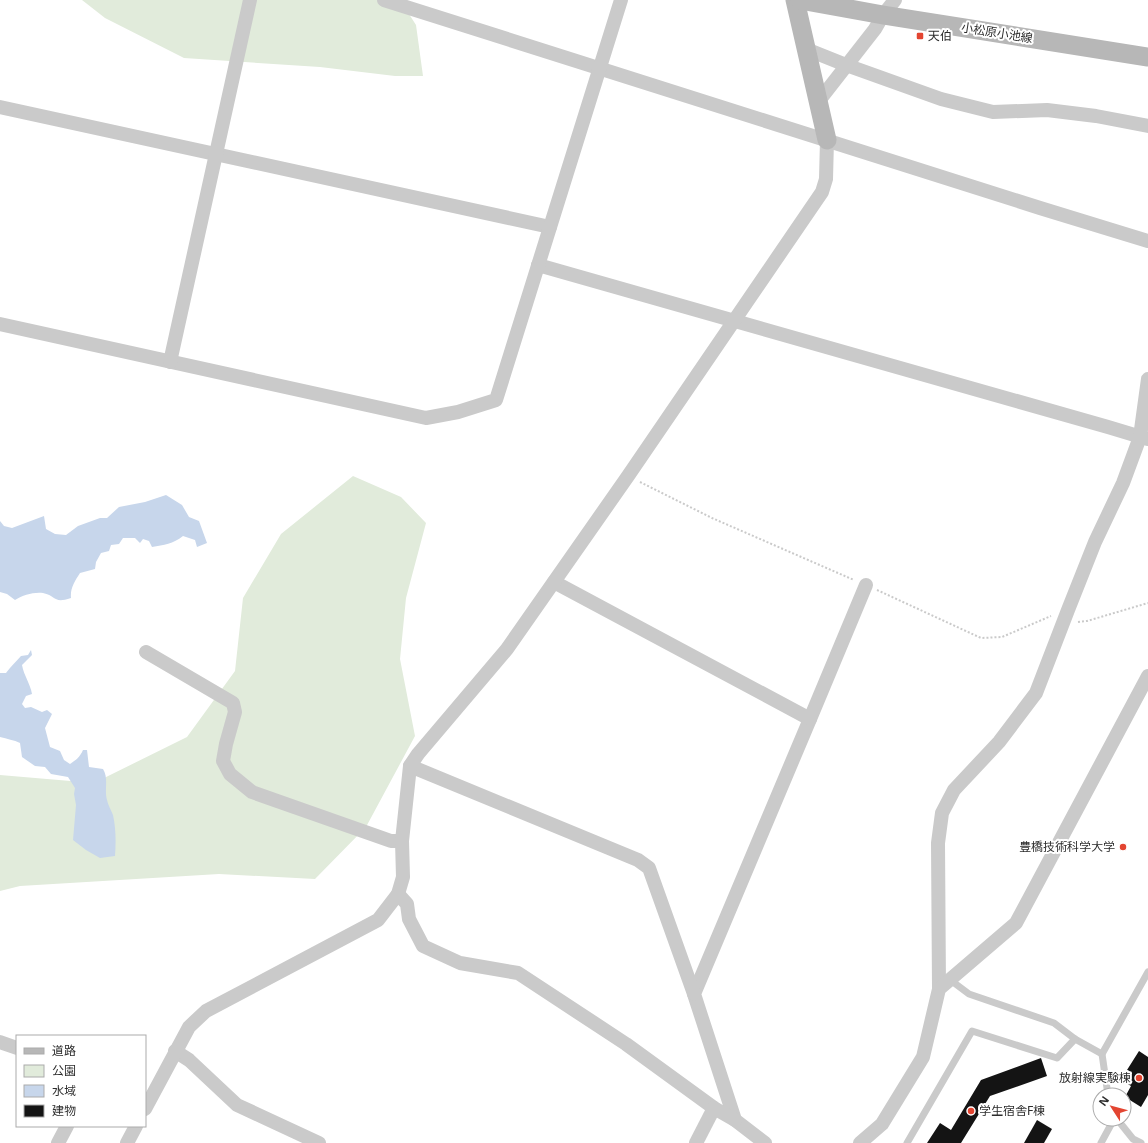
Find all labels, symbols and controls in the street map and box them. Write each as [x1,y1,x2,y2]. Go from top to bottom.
street label: 小松原小池線 [960,18,1034,47]
place label: 天伯 [928,27,952,44]
marker: 天伯 [915,31,925,41]
place label: 豊橋技術科学大学 [1019,838,1115,855]
marker: 豊橋技術科学大学 [1118,842,1128,852]
legend [16,1035,146,1127]
text: 道路 [52,1042,76,1059]
text: 公園 [52,1062,76,1079]
place label: 放射線実験棟 [1059,1069,1131,1086]
marker: 放射線実験棟 [1134,1073,1144,1083]
text: 水域 [52,1082,76,1099]
north arrow [1092,1087,1132,1127]
text: N [1095,1093,1112,1109]
text: 建物 [52,1102,76,1119]
place label: 学生宿舎F棟 [979,1102,1045,1119]
marker: 学生宿舎F棟 [966,1106,976,1116]

